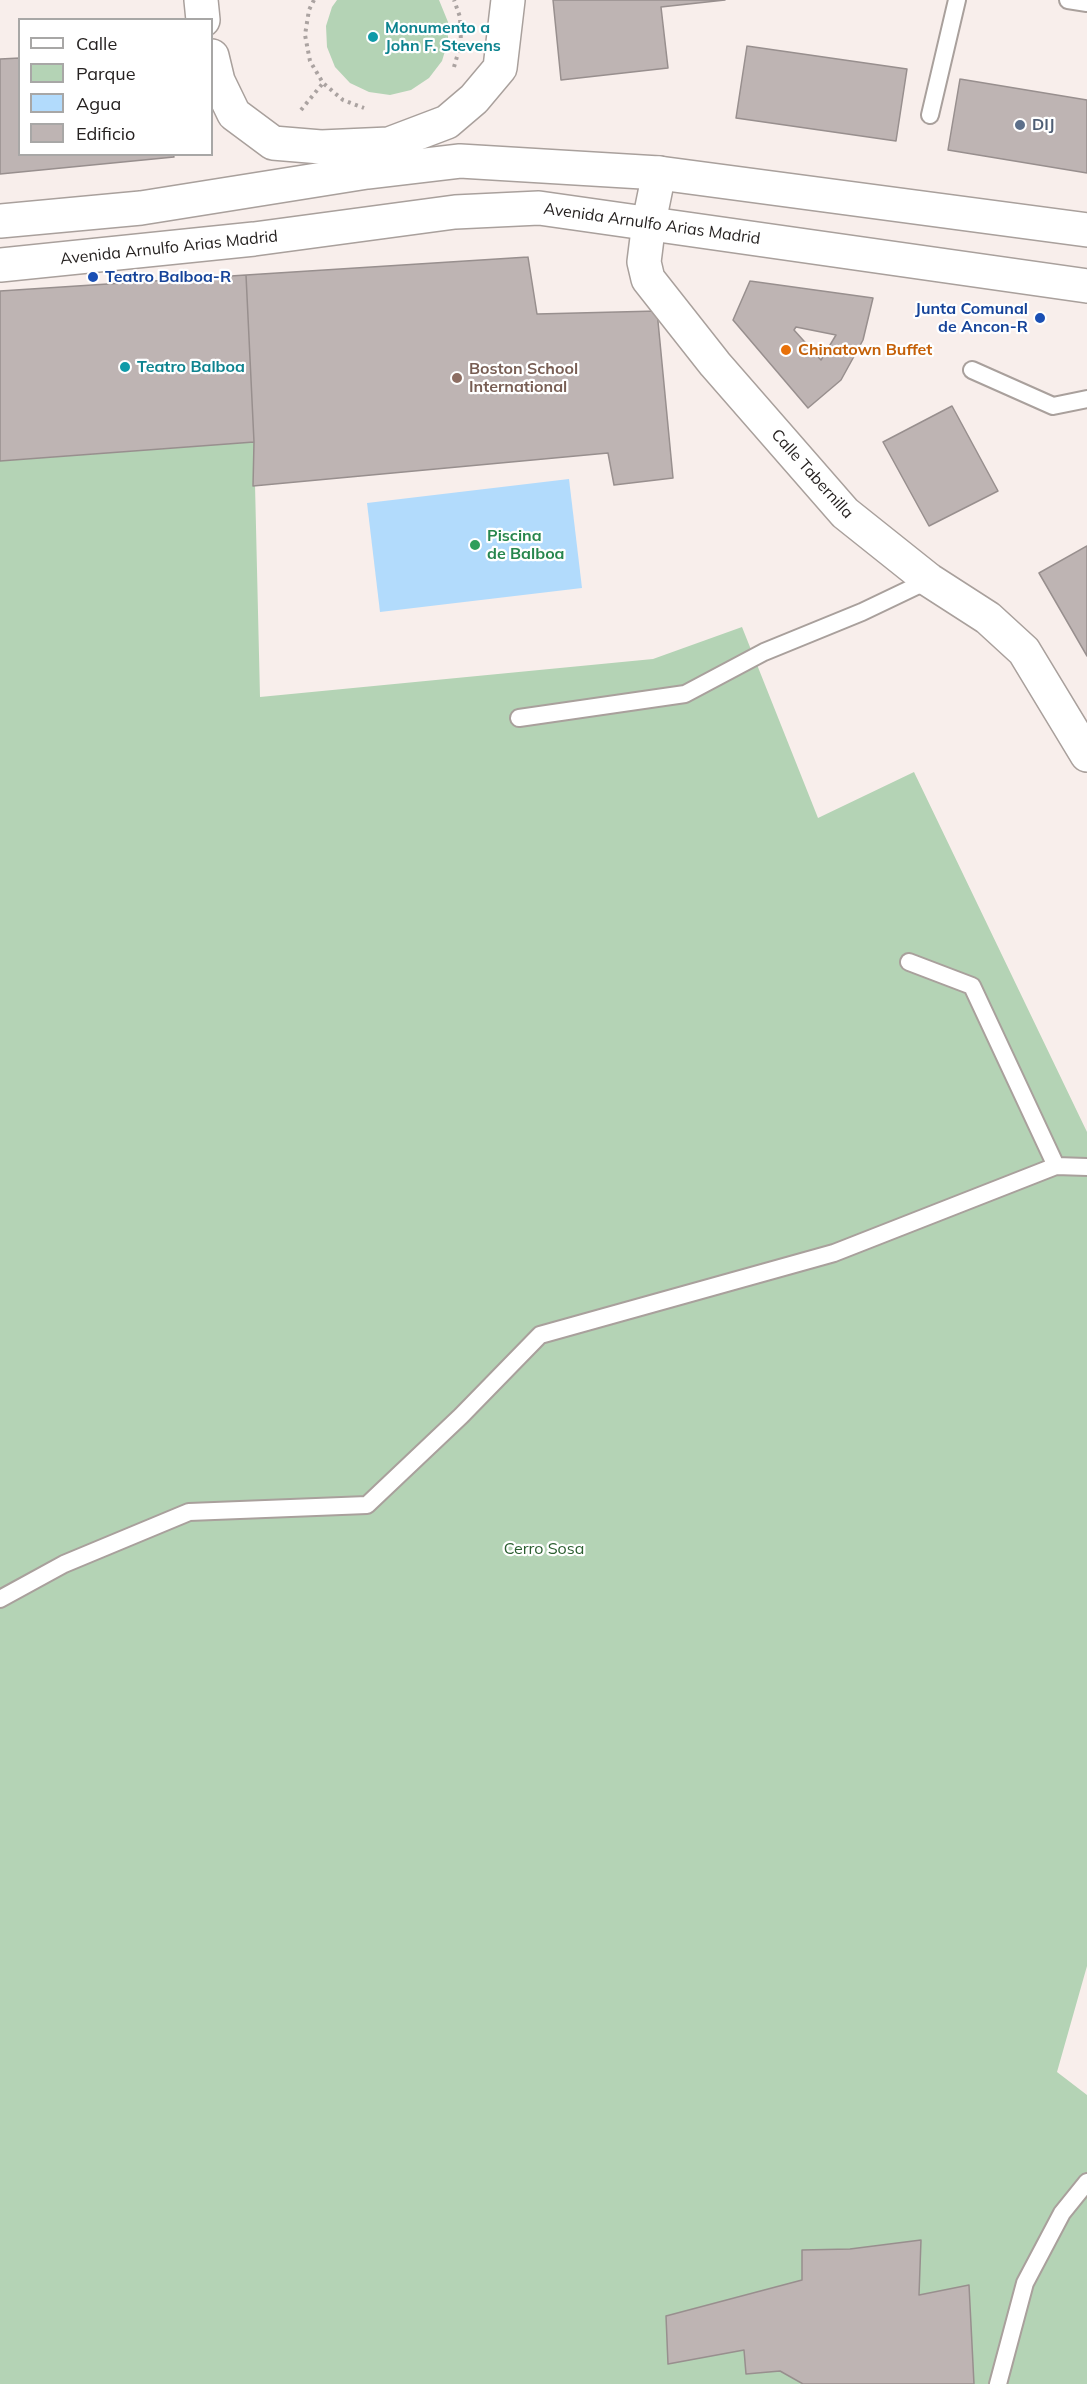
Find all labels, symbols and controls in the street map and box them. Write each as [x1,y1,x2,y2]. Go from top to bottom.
legend [18,18,213,156]
place label: Monumento a John F. Stevens [385,18,501,56]
marker: Monumento a John F. Stevens [366,30,380,44]
text: Calle [76,32,117,55]
text: Parque [76,62,135,85]
text: Agua [76,92,121,115]
place label: DIJ [1032,115,1055,135]
marker: DIJ [1013,118,1027,132]
text: Edificio [76,122,135,145]
street label: Avenida Arnulfo Arias Madrid [542,199,762,249]
street label: Avenida Arnulfo Arias Madrid [59,227,279,269]
place label: Teatro Balboa-R [105,267,231,287]
marker: Teatro Balboa-R [86,270,100,284]
place label: Junta Comunal de Ancon-R [915,299,1028,337]
marker: Junta Comunal de Ancon-R [1033,311,1047,325]
place label: Chinatown Buffet [798,340,932,360]
marker: Chinatown Buffet [779,343,793,357]
place label: Teatro Balboa [137,357,245,377]
place label: Boston School International [469,359,578,397]
marker: Teatro Balboa [118,360,132,374]
marker: Boston School International [450,371,464,385]
street label: Calle Tabernilla [767,425,857,523]
place label: Piscina de Balboa [487,526,565,564]
marker: Piscina de Balboa [468,538,482,552]
park label: Cerro Sosa [504,1539,584,1559]

